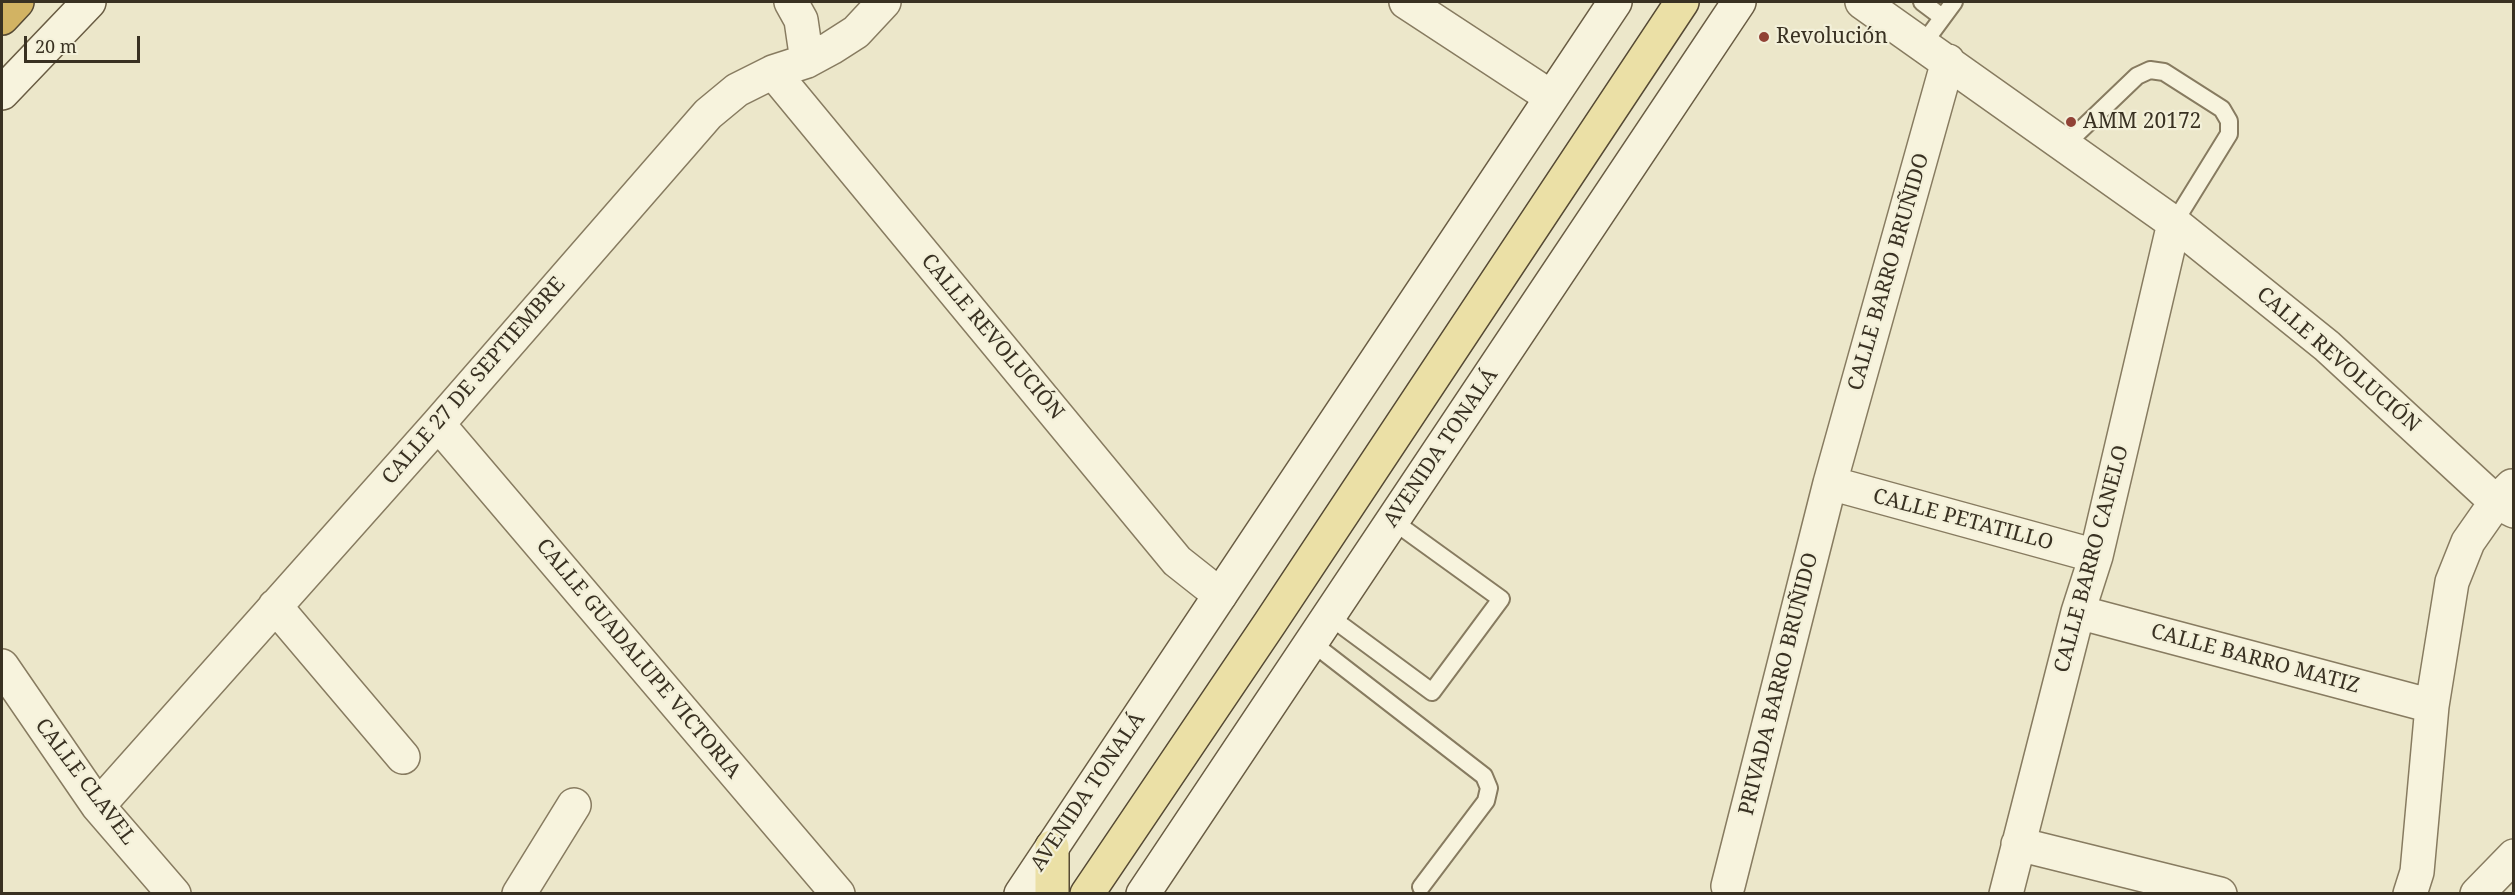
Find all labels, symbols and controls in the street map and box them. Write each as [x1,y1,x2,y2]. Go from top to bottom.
scale bar [27,24,142,62]
place label: Revolución [1776,24,1888,50]
marker: Revolución [1757,30,1771,44]
text: 20 m [35,34,77,58]
place label: AMM 20172 [2083,109,2201,135]
marker: AMM 20172 [2064,115,2078,129]
street label: CALLE BARRO BRUÑIDO [1843,150,1935,394]
street label: CALLE REVOLUCIÓN [915,249,1069,425]
street label: CALLE 27 DE SEPTIEMBRE [377,272,571,490]
street label: CALLE REVOLUCIÓN [2251,282,2425,438]
street label: AVENIDA TONALÁ [1379,364,1503,532]
street label: CALLE BARRO CANELO [2050,443,2134,675]
street label: CALLE PETATILLO [1870,484,2056,556]
street label: CALLE GUADALUPE VICTORIA [530,534,746,784]
street label: PRIVADA BARRO BRUÑIDO [1734,550,1824,818]
street label: CALLE BARRO MATIZ [2148,619,2362,699]
street label: AVENIDA TONALÁ [1026,708,1150,876]
street label: CALLE CLAVEL [29,714,141,850]

